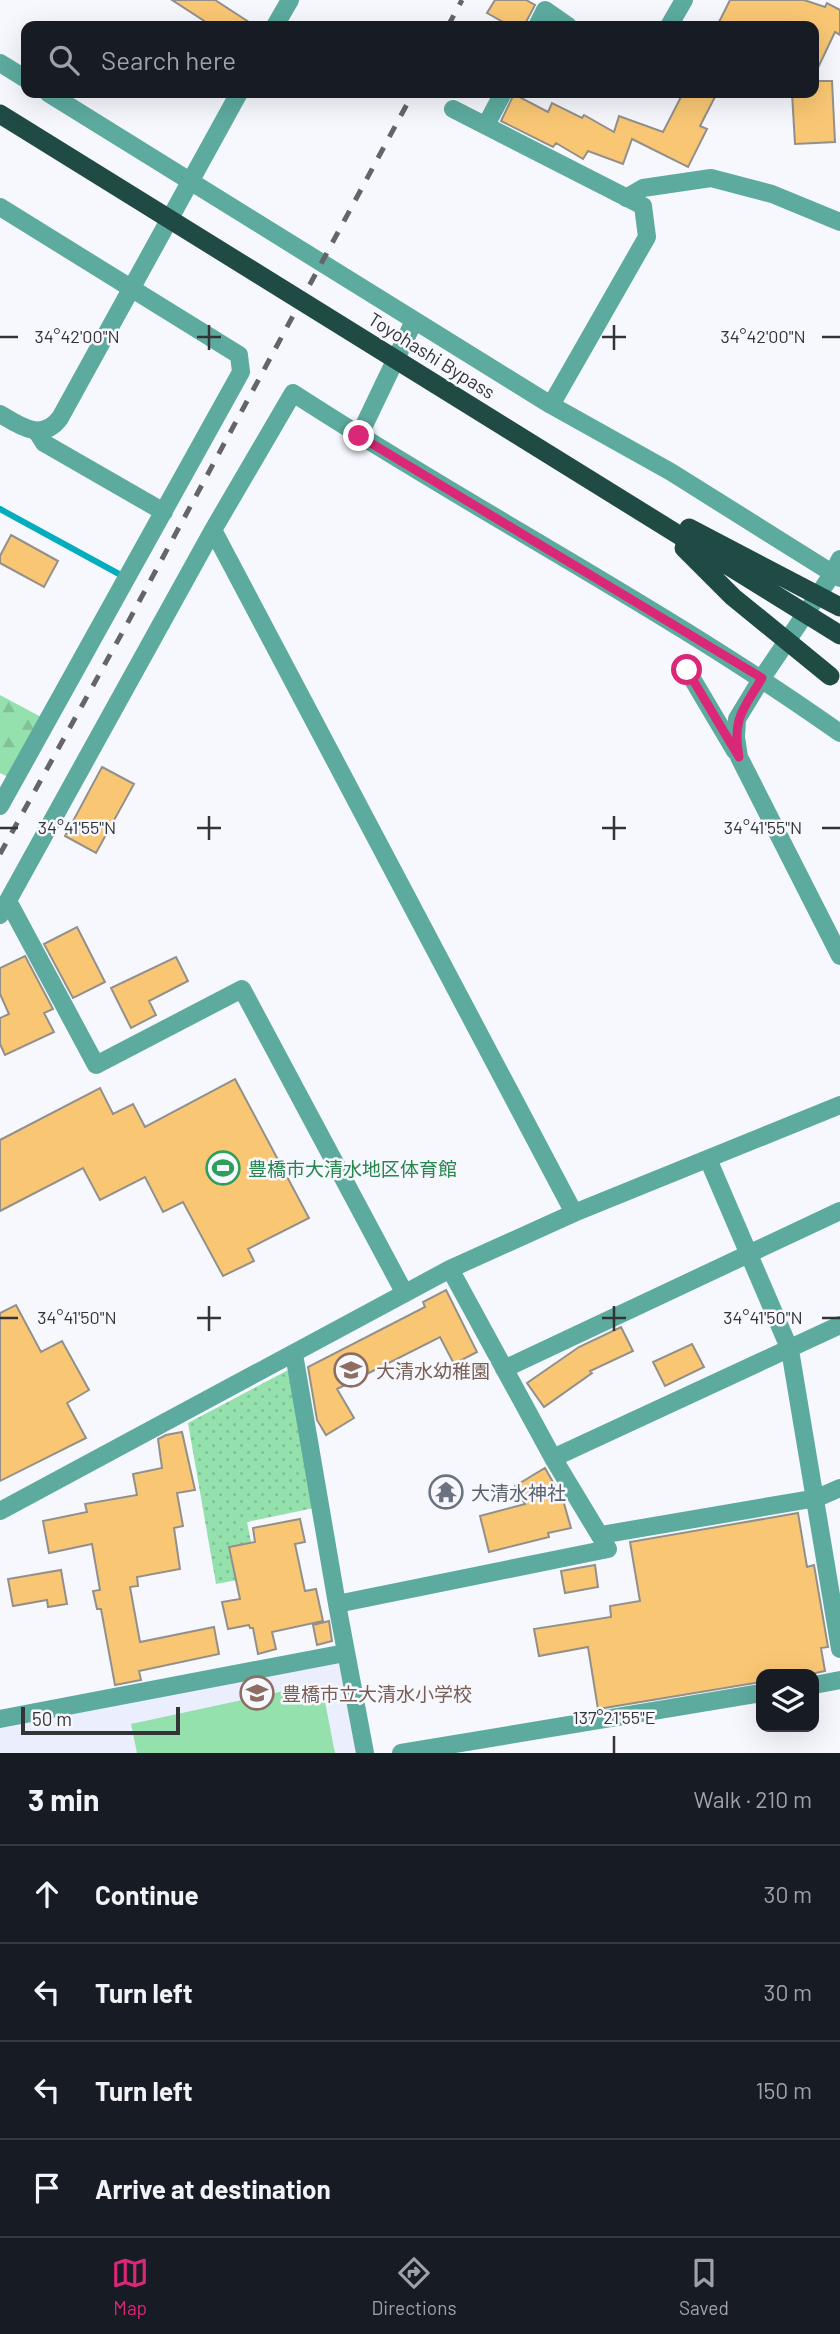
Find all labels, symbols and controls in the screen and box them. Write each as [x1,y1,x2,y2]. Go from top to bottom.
search box [21,21,819,98]
icon: search [45,41,83,79]
text: Search here [101,44,236,75]
street label: Toyohashi Bypass [364,307,500,403]
text: 34°42'00"N [34,325,120,347]
text: 34°42'00"N [720,325,806,347]
route end [343,420,374,451]
route start [671,654,702,685]
text: 34°41'55"N [38,816,116,838]
text: 34°41'55"N [724,816,802,838]
sports icon: 豊橋市大清水地区体育館 [204,1149,242,1187]
place label: 豊橋市大清水地区体育館 [248,1157,457,1180]
text: 34°41'50"N [37,1306,117,1328]
text: 34°41'50"N [723,1306,803,1328]
school or university icon: 大清水幼稚園 [332,1351,370,1389]
place label: 大清水幼稚園 [376,1359,490,1382]
temple icon: 大清水神社 [427,1473,465,1511]
place label: 大清水神社 [471,1481,566,1504]
map controls [756,1669,819,1732]
button: layers [756,1669,819,1732]
school or university icon: 豊橋市立大清水小学校 [238,1674,276,1712]
place label: 豊橋市立大清水小学校 [282,1682,472,1705]
scale bar [21,1704,180,1736]
text: 137°21'55"E [572,1706,656,1728]
text: 50 m [32,1707,72,1730]
text: 3 min [28,1781,99,1817]
text: Walk · 210 m [694,1785,812,1813]
icon: ahead [28,1875,66,1913]
text: Continue [95,1879,199,1910]
text: 30 m [764,1880,812,1908]
icon: left [28,1973,66,2011]
text: Turn left [95,1977,193,2008]
text: 30 m [764,1978,812,2006]
icon: left [28,2071,66,2109]
text: Turn left [95,2075,193,2106]
text: 150 m [756,2076,812,2104]
icon: arrive [28,2169,66,2207]
text: Arrive at destination [95,2173,331,2204]
tab: Map [111,2254,149,2319]
tab: Directions [372,2254,457,2319]
tab: Saved [679,2254,729,2319]

